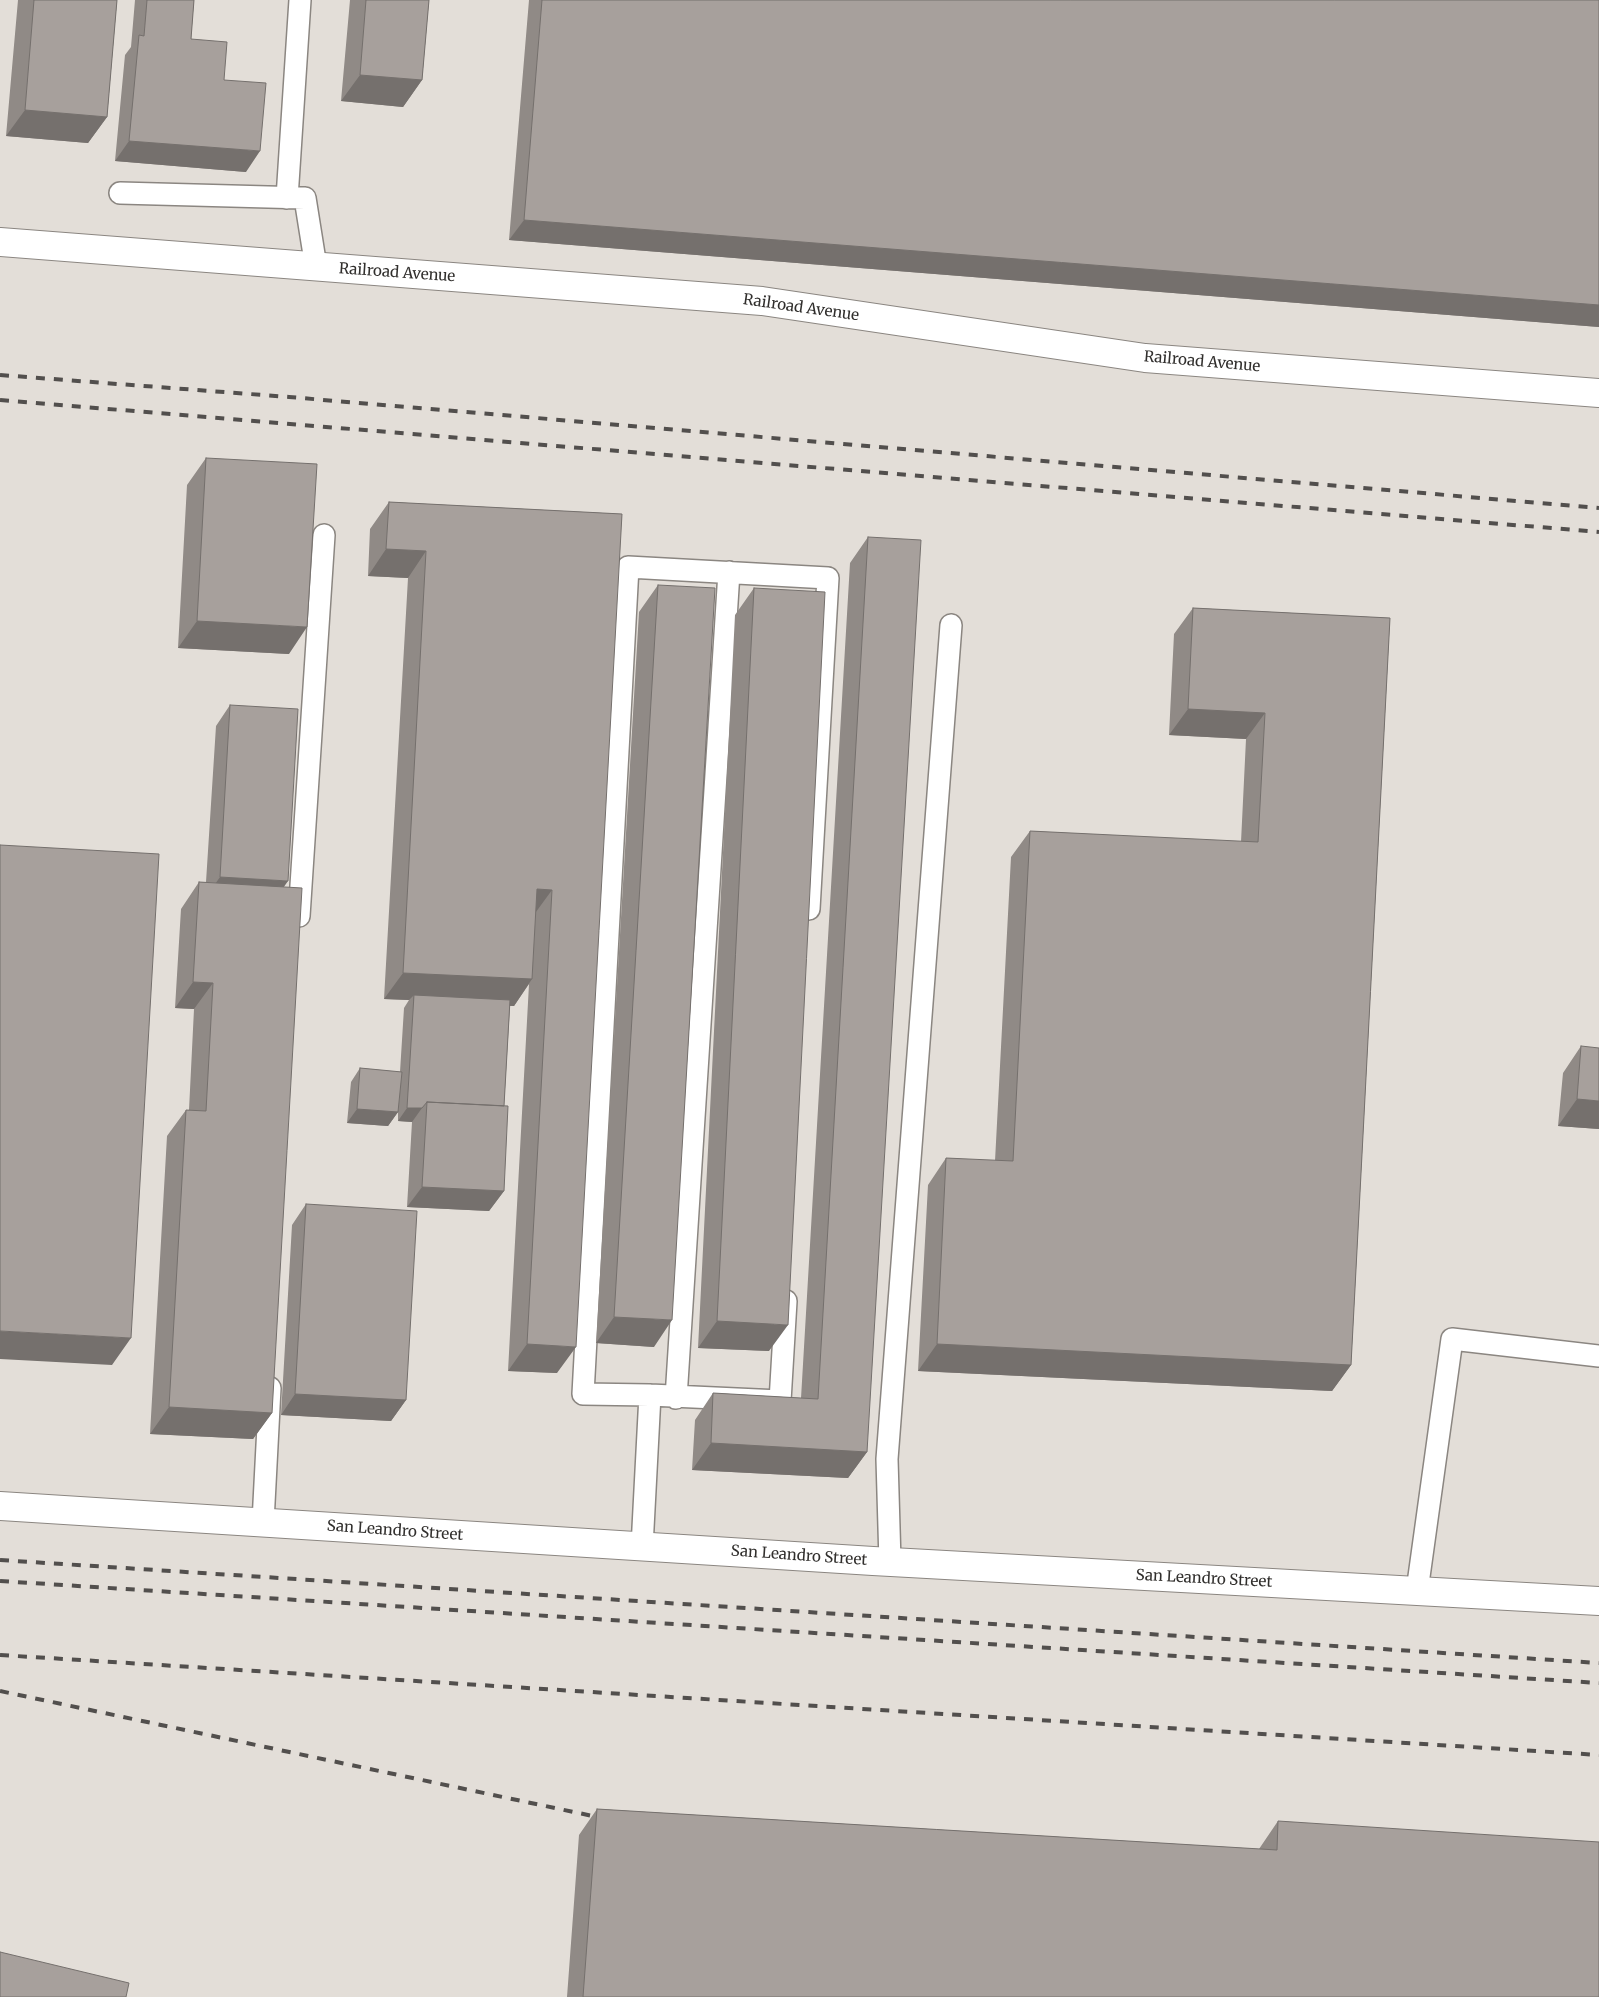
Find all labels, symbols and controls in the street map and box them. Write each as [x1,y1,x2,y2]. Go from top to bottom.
street label: Railroad Avenue [338,260,456,286]
street label: Railroad Avenue [742,291,860,325]
street label: Railroad Avenue [1143,348,1261,376]
street label: San Leandro Street [326,1517,464,1545]
street label: San Leandro Street [730,1542,868,1570]
street label: San Leandro Street [1135,1566,1273,1592]

